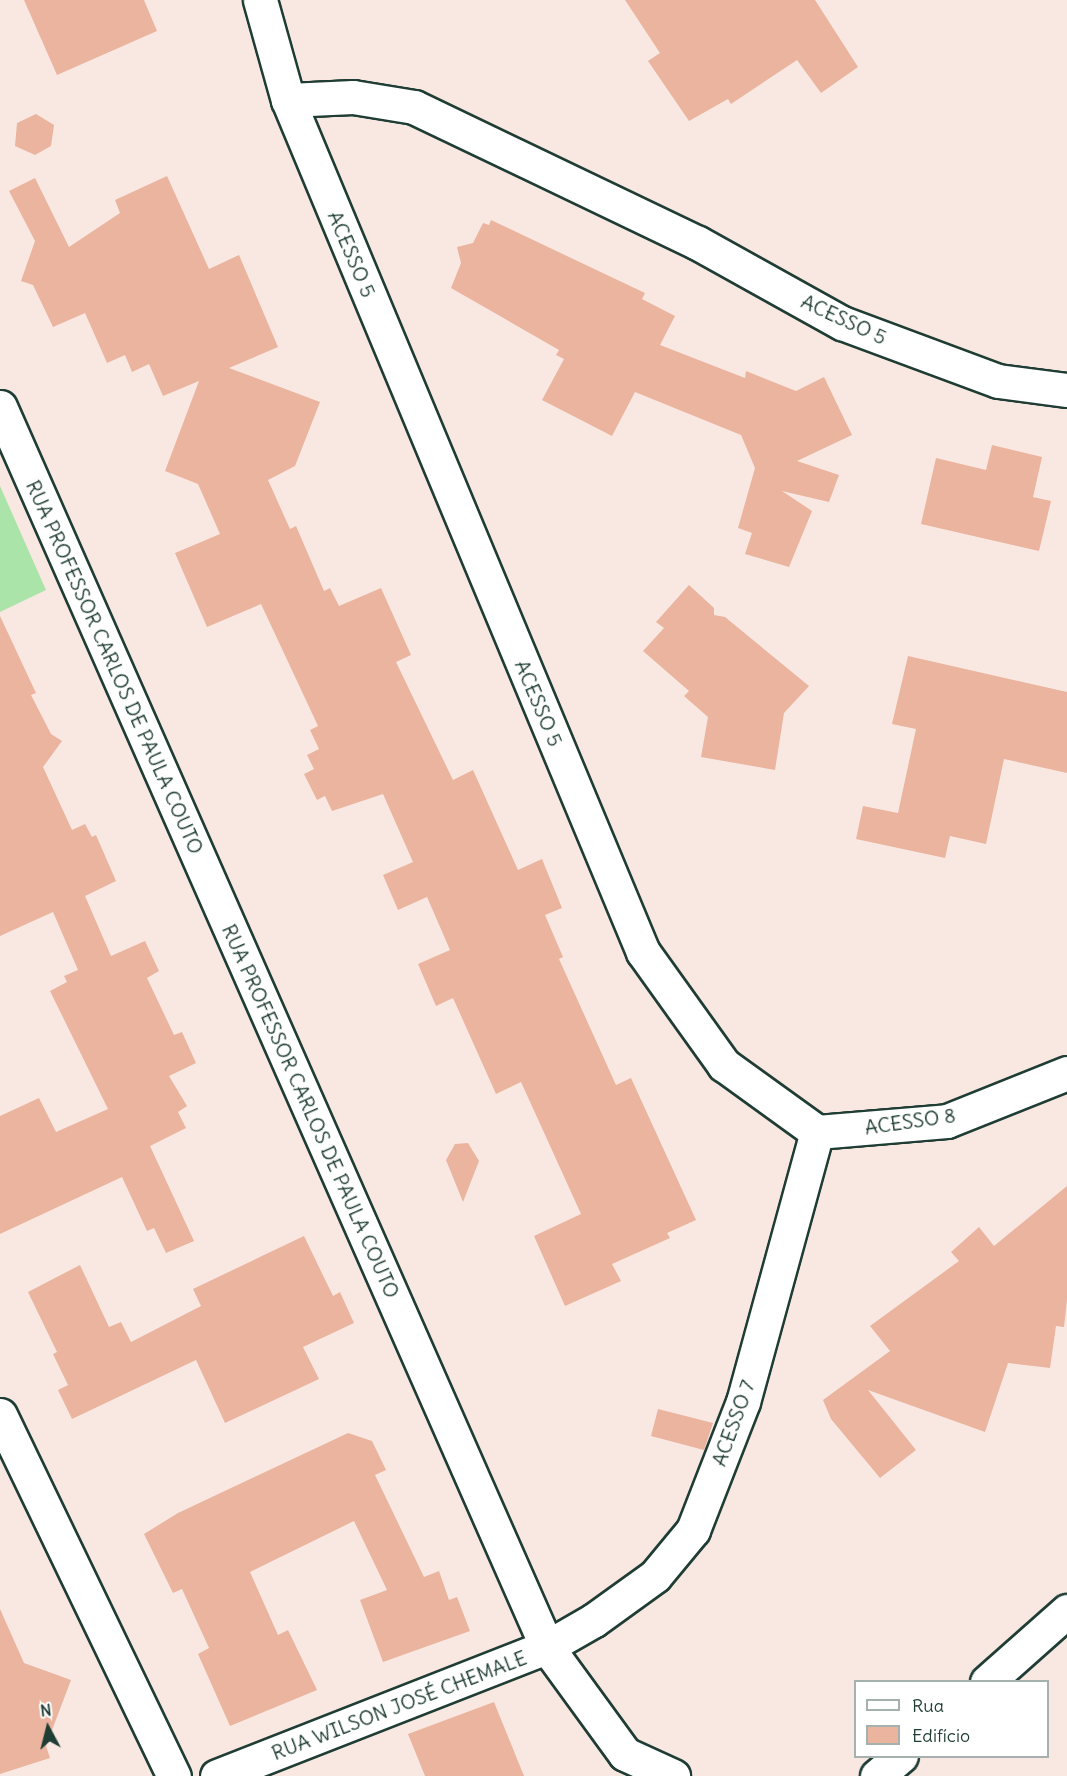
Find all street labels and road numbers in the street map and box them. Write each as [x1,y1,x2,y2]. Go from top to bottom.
street label: ACESSO 5 [323,207,381,301]
street label: ACESSO 5 [798,289,890,349]
street label: RUA PROFESSOR CARLOS DE PAULA COUTO [21,476,209,858]
street label: ACESSO 5 [510,656,568,750]
street label: RUA PROFESSOR CARLOS DE PAULA COUTO [217,920,405,1302]
street label: ACESSO 8 [863,1103,957,1139]
street label: ACESSO 7 [706,1377,760,1469]
street label: RUA WILSON JOSÉ CHEMALE [268,1645,530,1765]

